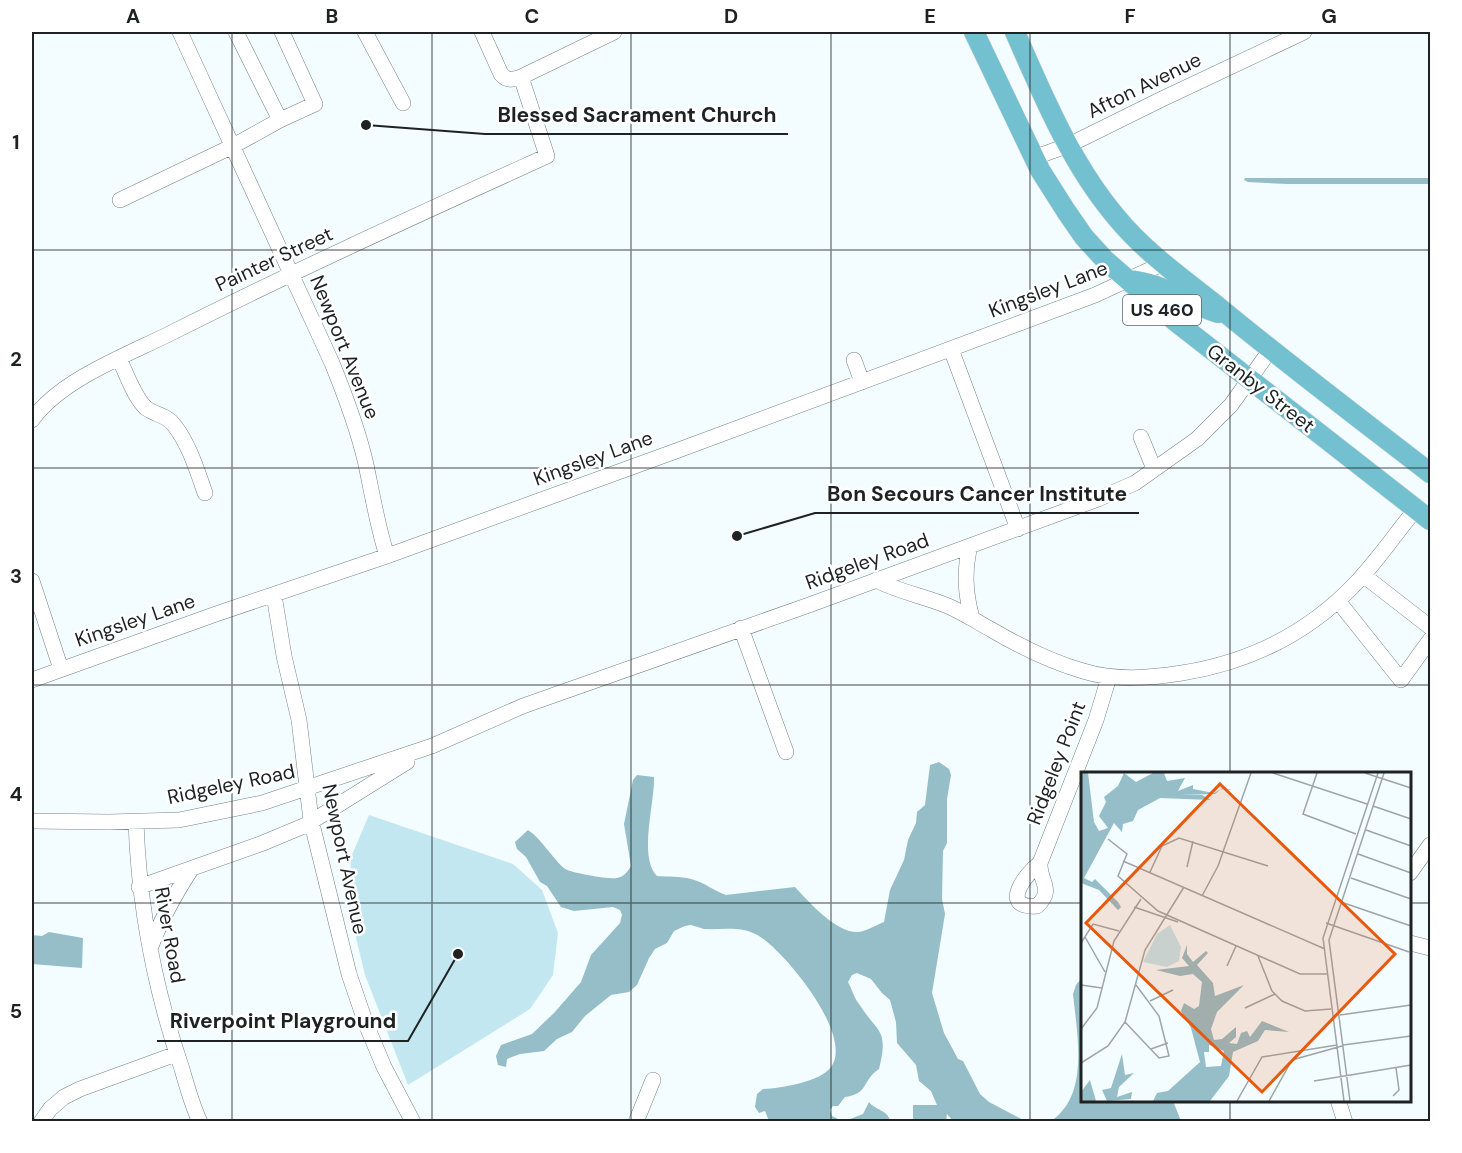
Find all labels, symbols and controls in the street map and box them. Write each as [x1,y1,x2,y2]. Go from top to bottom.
text: A [126,3,140,29]
text: B [326,3,338,29]
text: C [525,3,539,29]
text: D [724,3,738,29]
text: E [924,3,936,29]
text: F [1124,3,1136,29]
text: G [1321,3,1337,29]
street label: Afton Avenue [1083,46,1205,124]
callout: Blessed Sacrament Church [485,95,788,134]
text: Blessed Sacrament Church [498,101,776,129]
text: 1 [12,129,20,155]
street label: Painter Street [211,220,337,298]
street label: Kingsley Lane [985,254,1111,324]
street label: Newport Avenue [304,271,386,423]
road number: US 460 [1123,295,1201,325]
street label: Granby Street [1202,338,1320,438]
text: 2 [10,346,22,372]
street label: Kingsley Lane [530,424,656,492]
callout: Bon Secours Cancer Institute [815,474,1139,513]
text: Bon Secours Cancer Institute [827,480,1127,508]
street label: Ridgeley Road [802,527,932,595]
text: 3 [10,563,22,589]
street label: Kingsley Lane [72,587,198,653]
street label: Ridgeley Point [1021,697,1092,828]
street label: Ridgeley Road [165,758,297,810]
inset map [1081,772,1411,1102]
text: 4 [10,781,23,807]
street label: Newport Avenue [316,781,374,937]
street label: River Road [149,885,191,985]
text: 5 [10,998,22,1024]
callout: Riverpoint Playground [157,1002,408,1041]
text: Riverpoint Playground [170,1007,396,1035]

